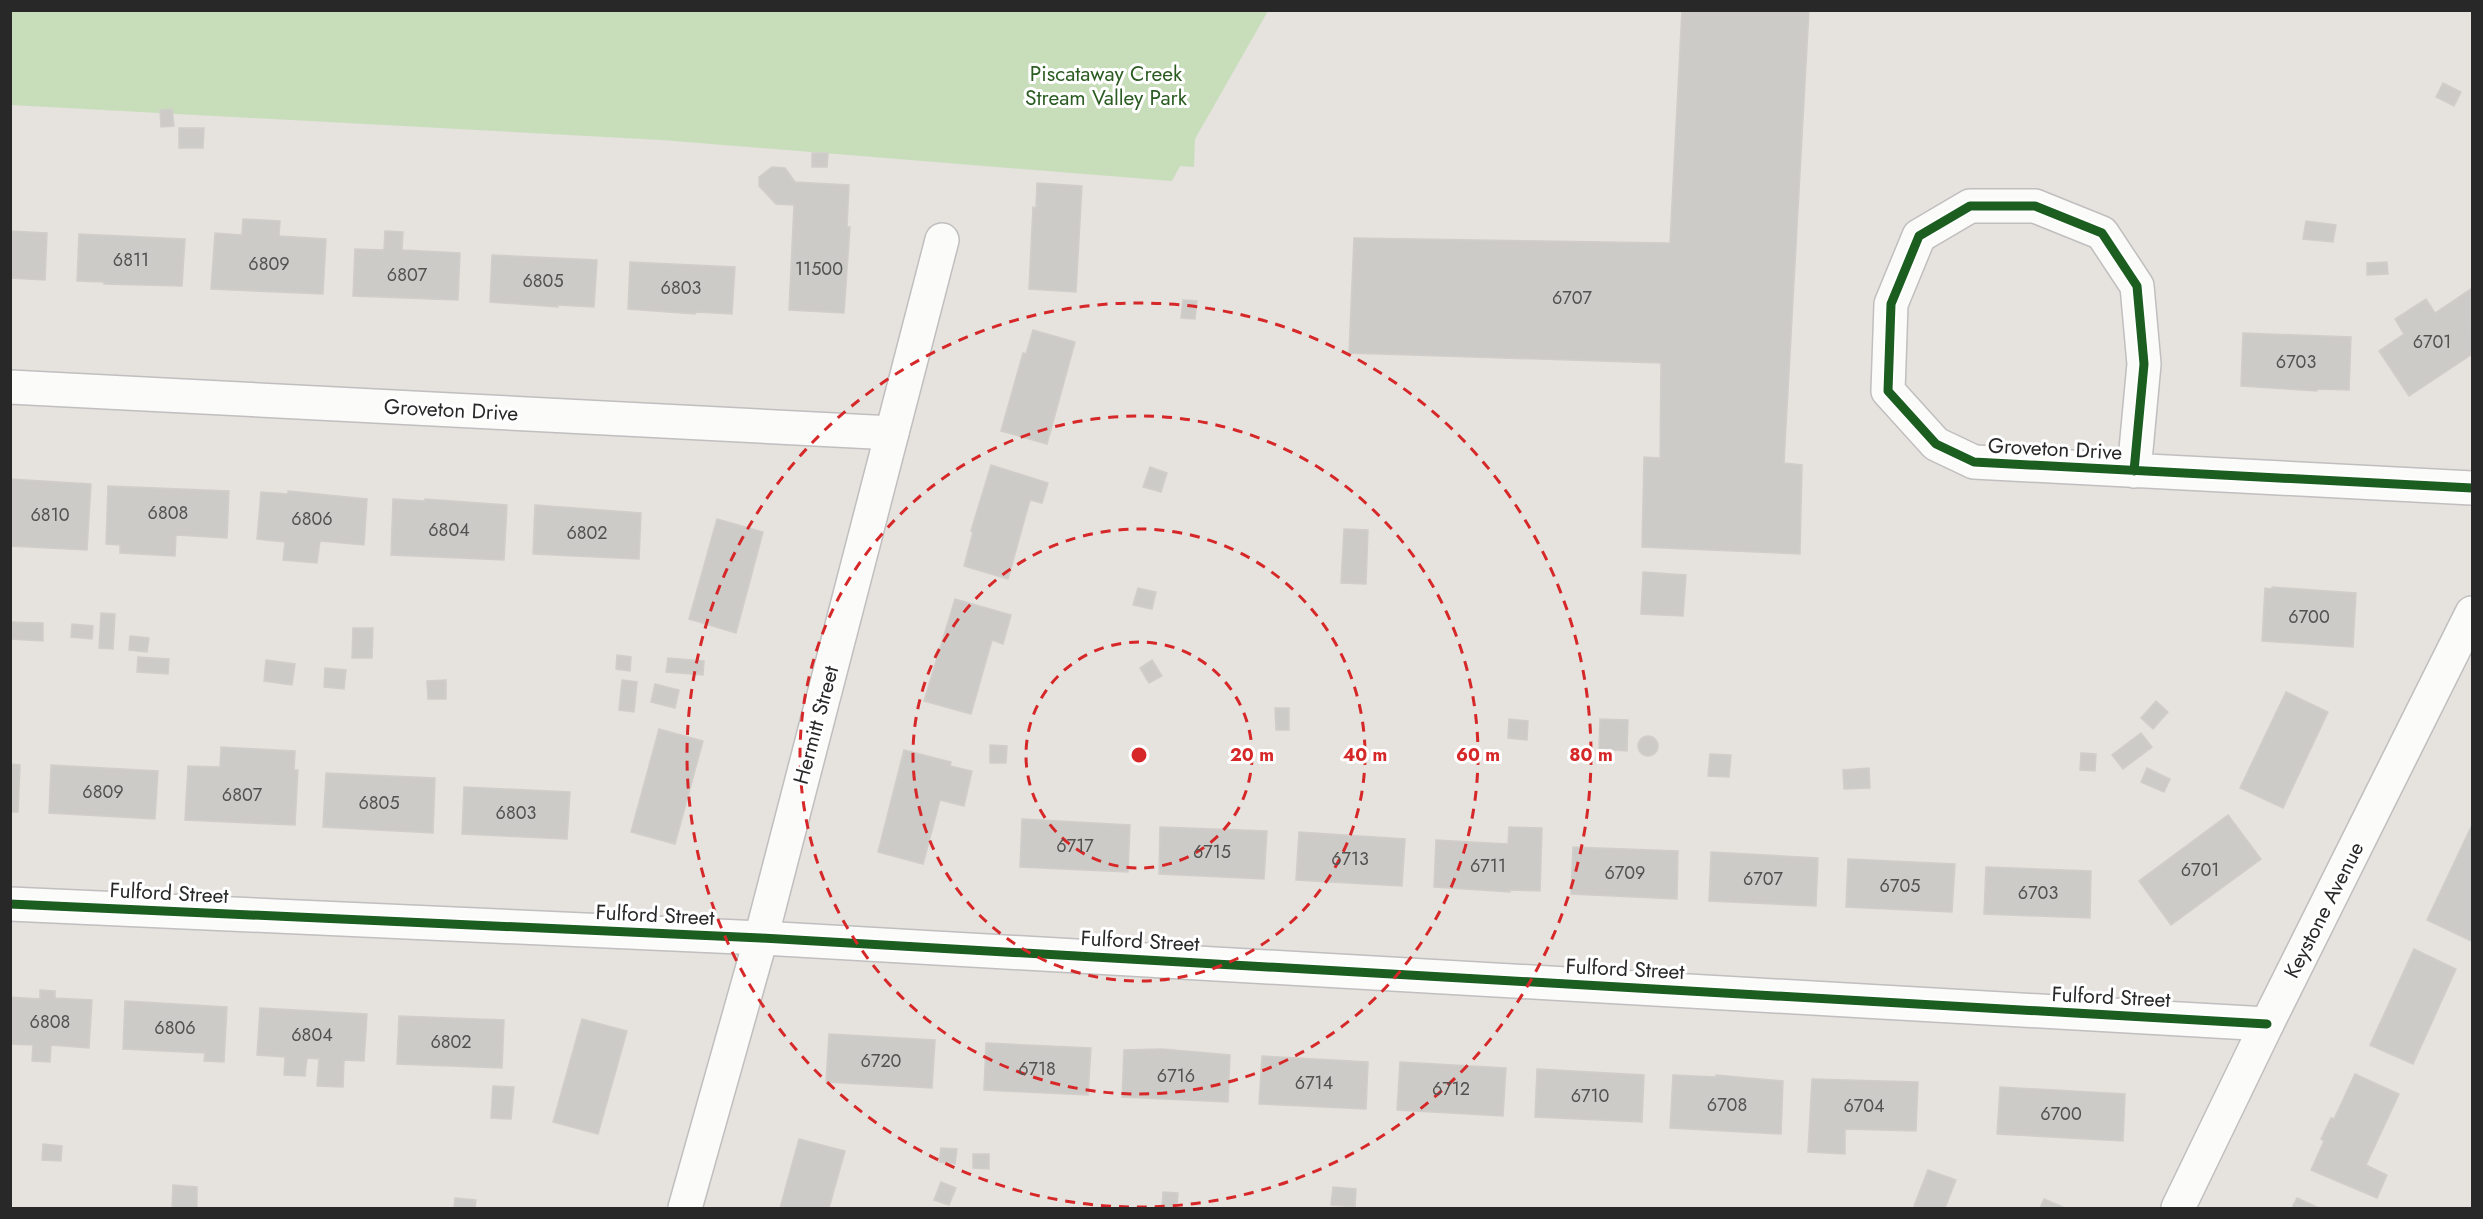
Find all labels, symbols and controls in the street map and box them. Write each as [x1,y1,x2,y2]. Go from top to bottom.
park label: Piscataway Creek Stream Valley Park [1025,59,1188,113]
house number: 6811 [113,247,149,273]
house number: 6809 [248,251,290,277]
house number: 11500 [795,256,843,282]
house number: 6807 [387,262,428,288]
house number: 6805 [522,268,564,294]
house number: 6803 [661,275,702,301]
house number: 6707 [1552,285,1593,311]
house number: 6701 [2413,329,2451,355]
house number: 6703 [2276,349,2316,375]
street label: Groveton Drive [383,391,519,429]
street label: Groveton Drive [1987,430,2123,468]
house number: 6808 [148,500,188,526]
house number: 6810 [30,502,70,528]
house number: 6806 [291,506,333,532]
house number: 6804 [428,517,470,543]
house number: 6802 [566,520,608,546]
house number: 6700 [2288,604,2330,630]
street label: Hermitt Street [786,663,846,787]
text: 20 m [1230,742,1274,768]
text: 40 m [1343,742,1387,768]
text: 60 m [1456,742,1500,768]
text: 80 m [1569,742,1613,768]
centre of rings [1129,745,1149,765]
house number: 6809 [82,779,124,805]
house number: 6807 [222,782,263,808]
house number: 6805 [358,790,400,816]
house number: 6803 [496,800,537,826]
house number: 6717 [1056,833,1094,859]
street label: Keystone Avenue [2277,836,2371,983]
house number: 6715 [1193,839,1231,865]
house number: 6713 [1331,846,1369,872]
house number: 6711 [1470,853,1506,879]
house number: 6701 [2181,857,2219,883]
house number: 6709 [1605,860,1646,886]
house number: 6707 [1743,866,1784,892]
house number: 6705 [1880,873,1920,899]
street label: Fulford Street [109,875,229,911]
house number: 6703 [2018,880,2058,906]
street label: Fulford Street [595,897,715,933]
street label: Fulford Street [1080,923,1200,959]
street label: Fulford Street [1565,951,1685,987]
street label: Fulford Street [2051,979,2171,1015]
house number: 6808 [30,1009,70,1035]
house number: 6806 [154,1015,196,1041]
house number: 6804 [291,1022,333,1048]
house number: 6802 [430,1029,472,1055]
house number: 6720 [861,1048,902,1074]
house number: 6718 [1018,1056,1056,1082]
house number: 6716 [1157,1063,1195,1089]
house number: 6714 [1295,1070,1333,1096]
house number: 6712 [1432,1076,1470,1102]
house number: 6710 [1571,1083,1610,1109]
house number: 6708 [1707,1092,1747,1118]
house number: 6704 [1843,1093,1885,1119]
house number: 6700 [2040,1101,2082,1127]

